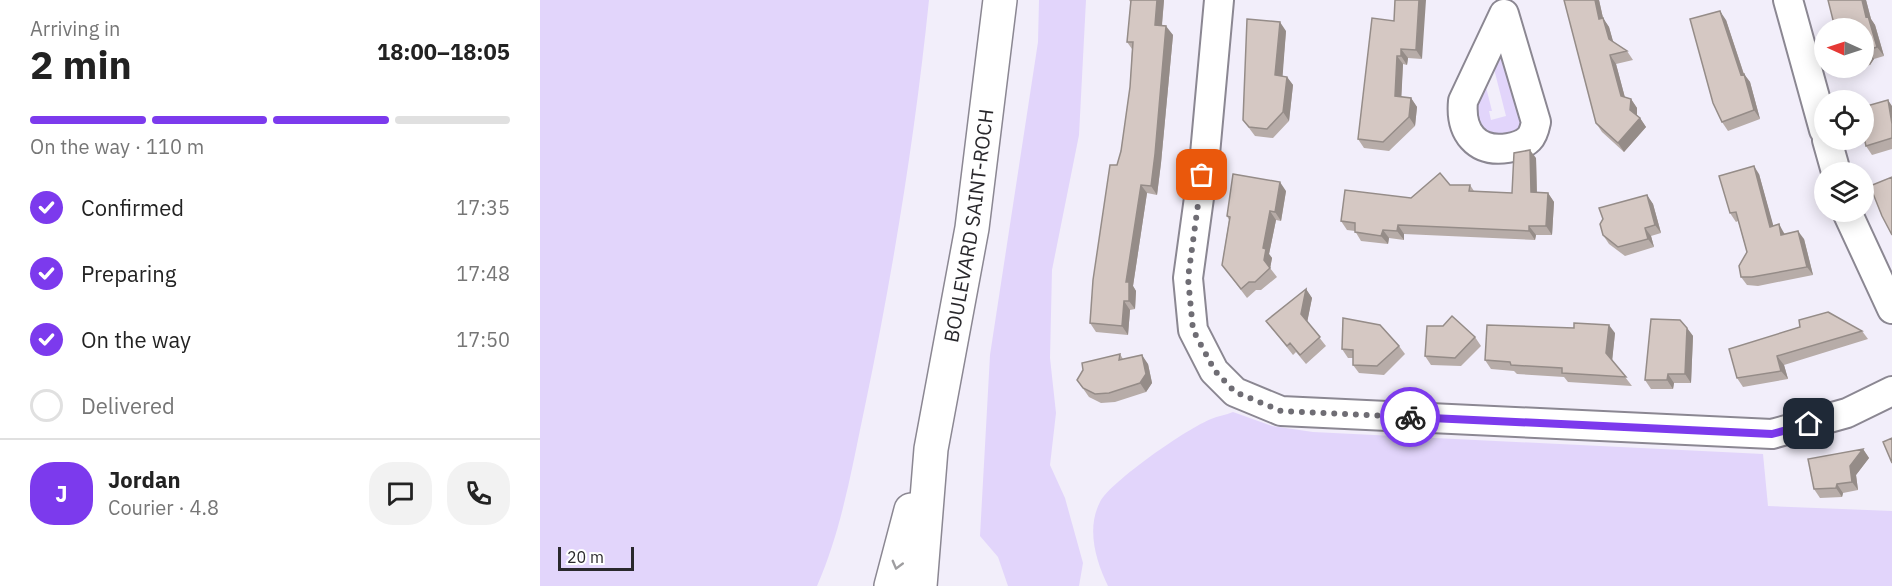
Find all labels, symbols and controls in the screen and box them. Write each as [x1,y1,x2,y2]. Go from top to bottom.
text: Arriving in [30,15,120,42]
north arrow [1814,18,1874,78]
map controls [1814,18,1874,222]
text: 18:00–18:05 [377,37,510,66]
text: 2 min [30,39,132,90]
button: locate [1814,90,1874,150]
street label: BOULEVARD SAINT-ROCH [937,107,999,345]
text: On the way · 110 m [30,133,204,160]
pin [1176,149,1227,200]
icon: bag [1185,158,1218,191]
button: layers [1814,162,1874,222]
icon: check [30,191,63,224]
text: Confirmed [81,193,184,222]
text: 17:35 [456,194,510,221]
icon: check [30,257,63,290]
text: Preparing [81,259,176,288]
text: 17:48 [456,260,510,287]
icon: check [30,323,63,356]
text: On the way [81,325,191,354]
text: 17:50 [456,326,510,353]
courier [1380,387,1440,447]
text: Delivered [81,391,175,420]
pin [1783,398,1834,449]
icon: bike [1394,401,1427,434]
icon: home [1792,407,1825,440]
button: chat [369,462,432,525]
button: phone [447,462,510,525]
text: Jordan [108,465,181,494]
text: J [55,479,68,508]
text: Courier · 4.8 [108,494,219,521]
scale bar [558,544,634,572]
text: 20 m [567,547,604,567]
one-way arrow [892,560,905,570]

